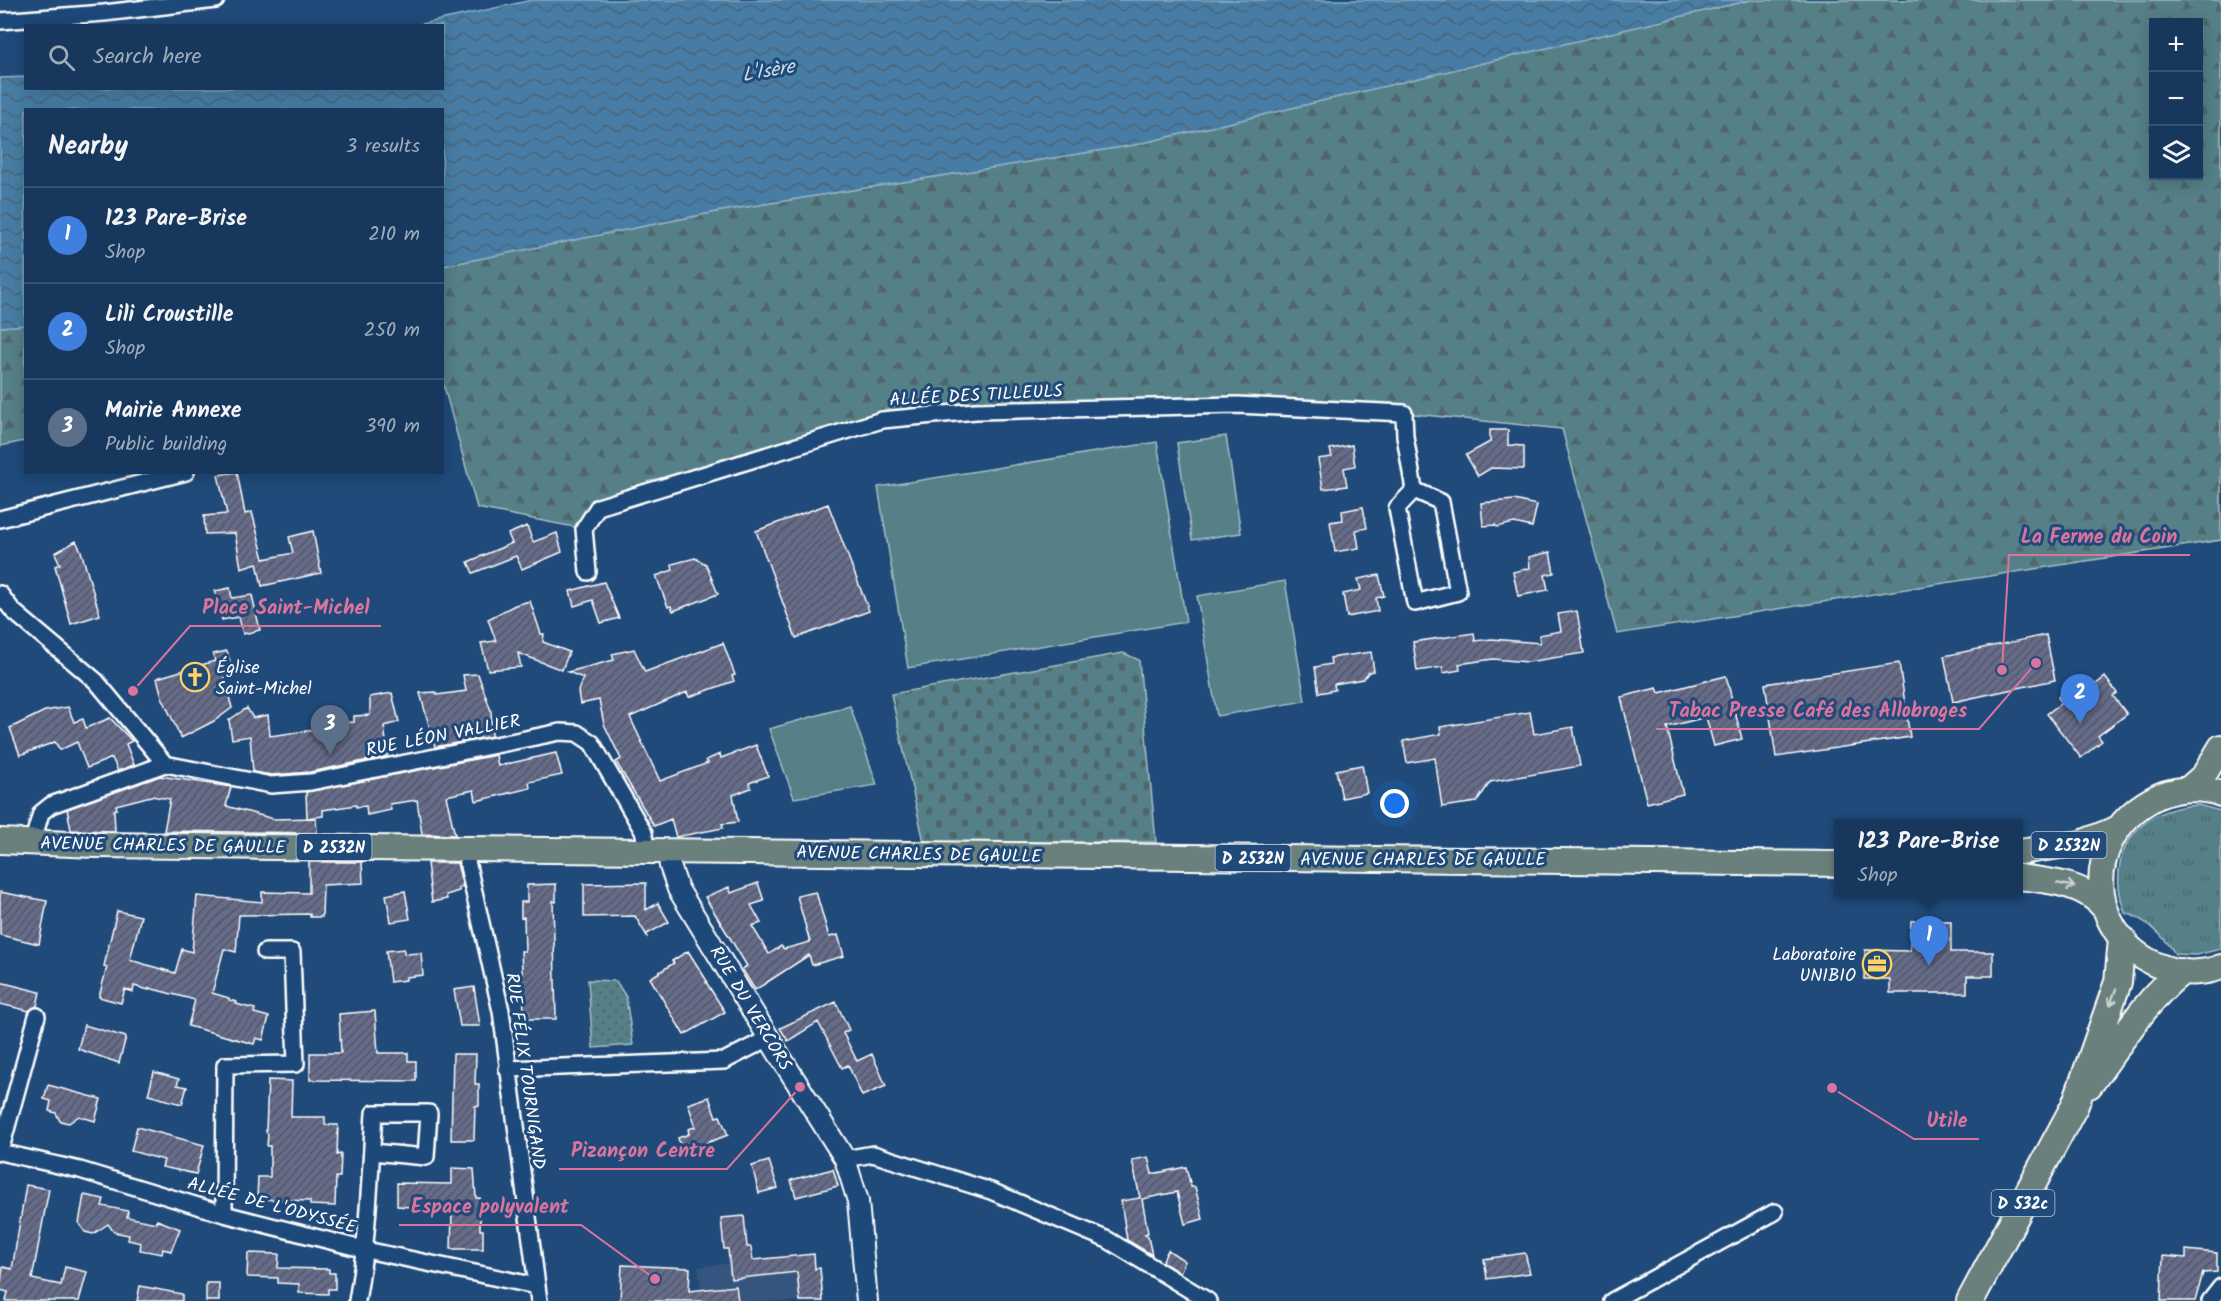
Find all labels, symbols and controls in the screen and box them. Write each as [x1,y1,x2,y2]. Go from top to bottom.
map controls [2149,18,2203,180]
button: + [2149,18,2203,72]
search box [24,24,444,90]
text: Search here [93,40,201,75]
icon: search [45,41,78,74]
water label: L'Isère [740,51,799,92]
button: − [2149,72,2203,126]
text: Nearby [48,126,128,168]
button: layers [2149,126,2203,180]
text: 3 results [346,131,420,163]
text: 123 Pare-Brise [105,202,247,237]
text: 1 [64,219,71,251]
text: 210 m [368,219,420,251]
text: Shop [105,237,145,269]
text: Lili Croustille [105,298,233,333]
text: 2 [62,315,73,347]
text: 250 m [364,315,420,347]
text: Shop [105,333,145,365]
street label: ALLÉE DES TILLEULS [889,377,1064,416]
text: Mairie Annexe [105,394,242,429]
text: 3 [62,411,73,443]
text: 390 m [365,411,420,443]
text: Public building [105,429,227,461]
callout: La Ferme du Coin [2009,517,2190,555]
text: La Ferme du Coin [2021,522,2177,554]
callout: Place Saint-Michel [190,588,381,626]
text: Place Saint-Michel [202,593,370,625]
place label: Église Saint-Michel [216,654,312,704]
church icon: Église Saint-Michel [179,661,211,693]
pin: 2 [2060,674,2100,724]
callout: Tabac Presse Café des Allobroges [1656,691,1979,729]
text: Tabac Presse Café des Allobroges [1669,696,1968,728]
pin: 3 [310,706,350,755]
street label: RUE LÉON VALLIER [364,707,523,766]
your location [1380,789,1409,818]
popup [1834,819,2023,897]
text: 123 Pare-Brise [1857,825,2000,860]
street label: AVENUE CHARLES DE GAULLE [40,830,286,863]
road number: D 2532N [2032,832,2106,858]
road number: D 2532N [296,834,372,860]
street label: AVENUE CHARLES DE GAULLE [796,839,1042,872]
road number: D 2532N [1216,845,1290,871]
street label: AVENUE CHARLES DE GAULLE [1300,846,1546,875]
text: Shop [1857,860,1897,892]
one-way arrow [2057,880,2076,892]
pin: 1 [1910,916,1948,966]
street label: RUE DU VERCORS [701,941,799,1077]
place label: Laboratoire UNIBIO [1772,941,1856,991]
office icon: Laboratoire UNIBIO [1861,948,1893,980]
street label: RUE FÉLIX TOURNIGAND [496,971,553,1172]
one-way arrow [2107,987,2118,1005]
callout: Utile [1914,1101,1979,1139]
text: Utile [1926,1106,1968,1138]
callout: Pizançon Centre [559,1131,727,1169]
text: Pizançon Centre [571,1136,715,1168]
street label: ALLÉE DE L'ODYSSÉE [184,1170,360,1243]
callout: Espace polyvalent [399,1187,581,1225]
road number: D 532c [1992,1190,2054,1216]
text: Espace polyvalent [411,1192,570,1224]

